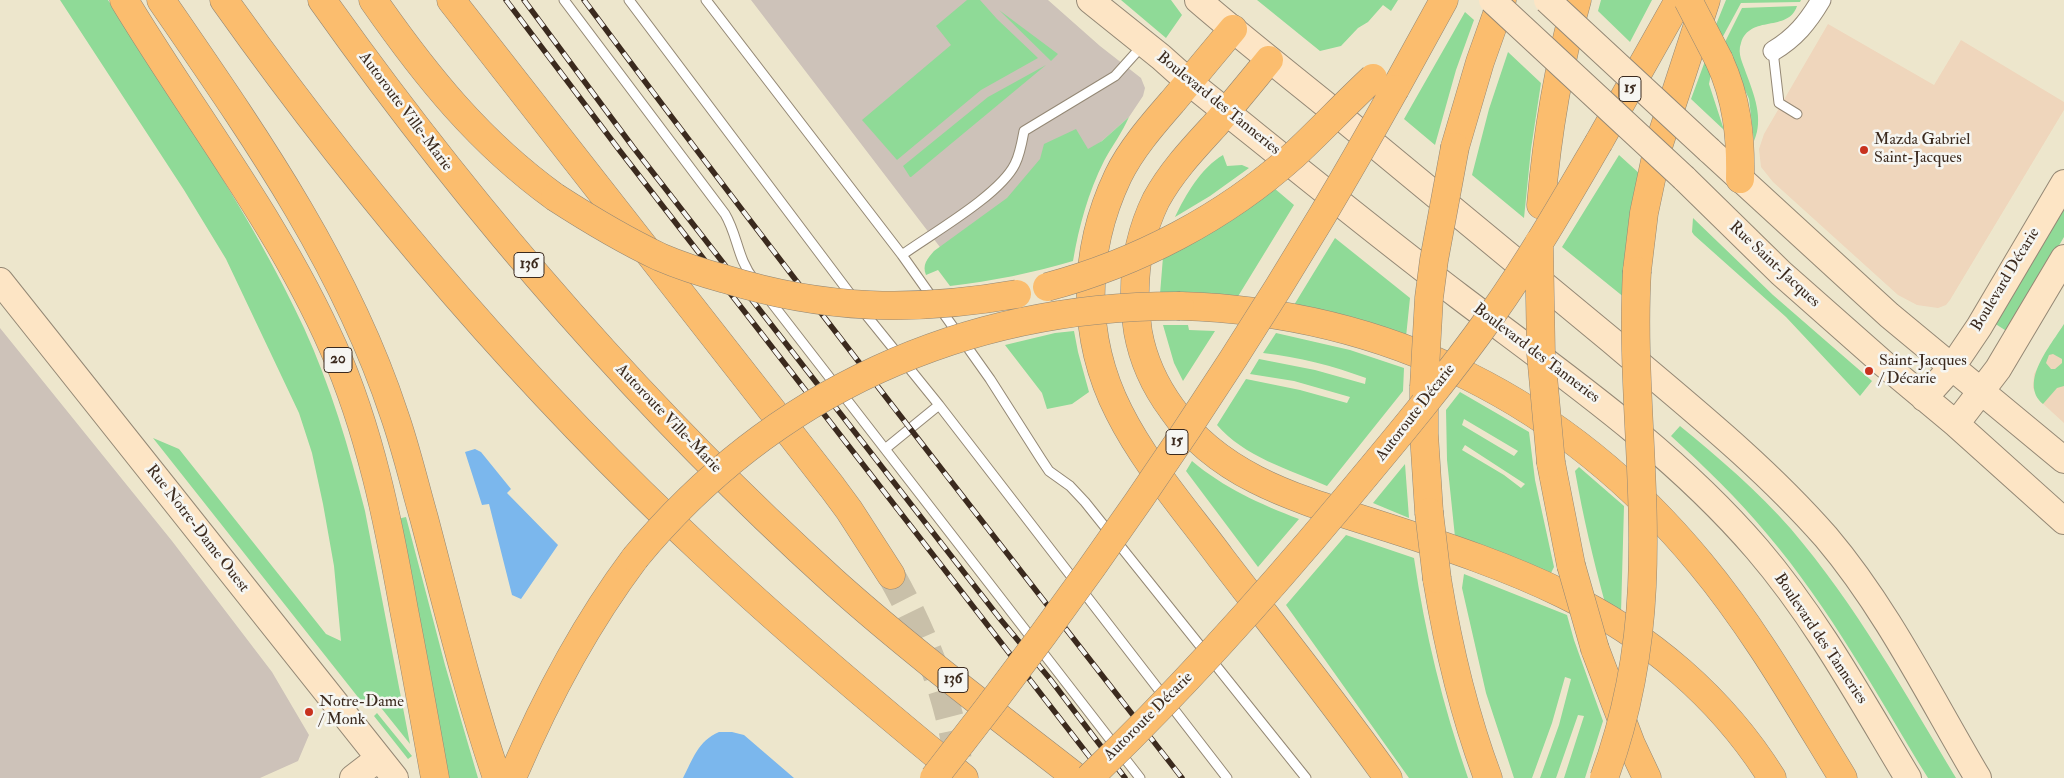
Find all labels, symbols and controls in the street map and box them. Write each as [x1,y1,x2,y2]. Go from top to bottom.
street label: Boulevard des Tanneries [1152,48,1284,160]
street label: Autoroute Ville-Marie [354,49,456,175]
road number: 15 [1619,76,1641,102]
place label: Mazda Gabriel Saint-Jacques [1874,131,1970,169]
marker: Mazda Gabriel Saint-Jacques [1858,144,1870,156]
street label: Rue Saint-Jacques [1725,218,1823,312]
street label: Boulevard Décarie [1968,225,2044,335]
road number: 136 [514,252,544,278]
street label: Boulevard des Tanneries [1469,300,1603,408]
road number: 20 [324,348,352,372]
place label: Saint-Jacques / Décarie [1879,352,1967,390]
street label: Autoroute Ville-Marie [611,360,725,478]
street label: Autoroute Décarie [1372,361,1460,465]
marker: Saint-Jacques / Décarie [1863,365,1875,377]
road number: 15 [1166,430,1188,454]
street label: Rue Notre-Dame Ouest [141,461,253,597]
street label: Boulevard des Tanneries [1769,570,1871,708]
road number: 136 [938,668,968,692]
street label: Autoroute Décarie [1101,669,1197,765]
place label: Notre-Dame / Monk [319,693,404,731]
marker: Notre-Dame / Monk [303,706,315,718]

